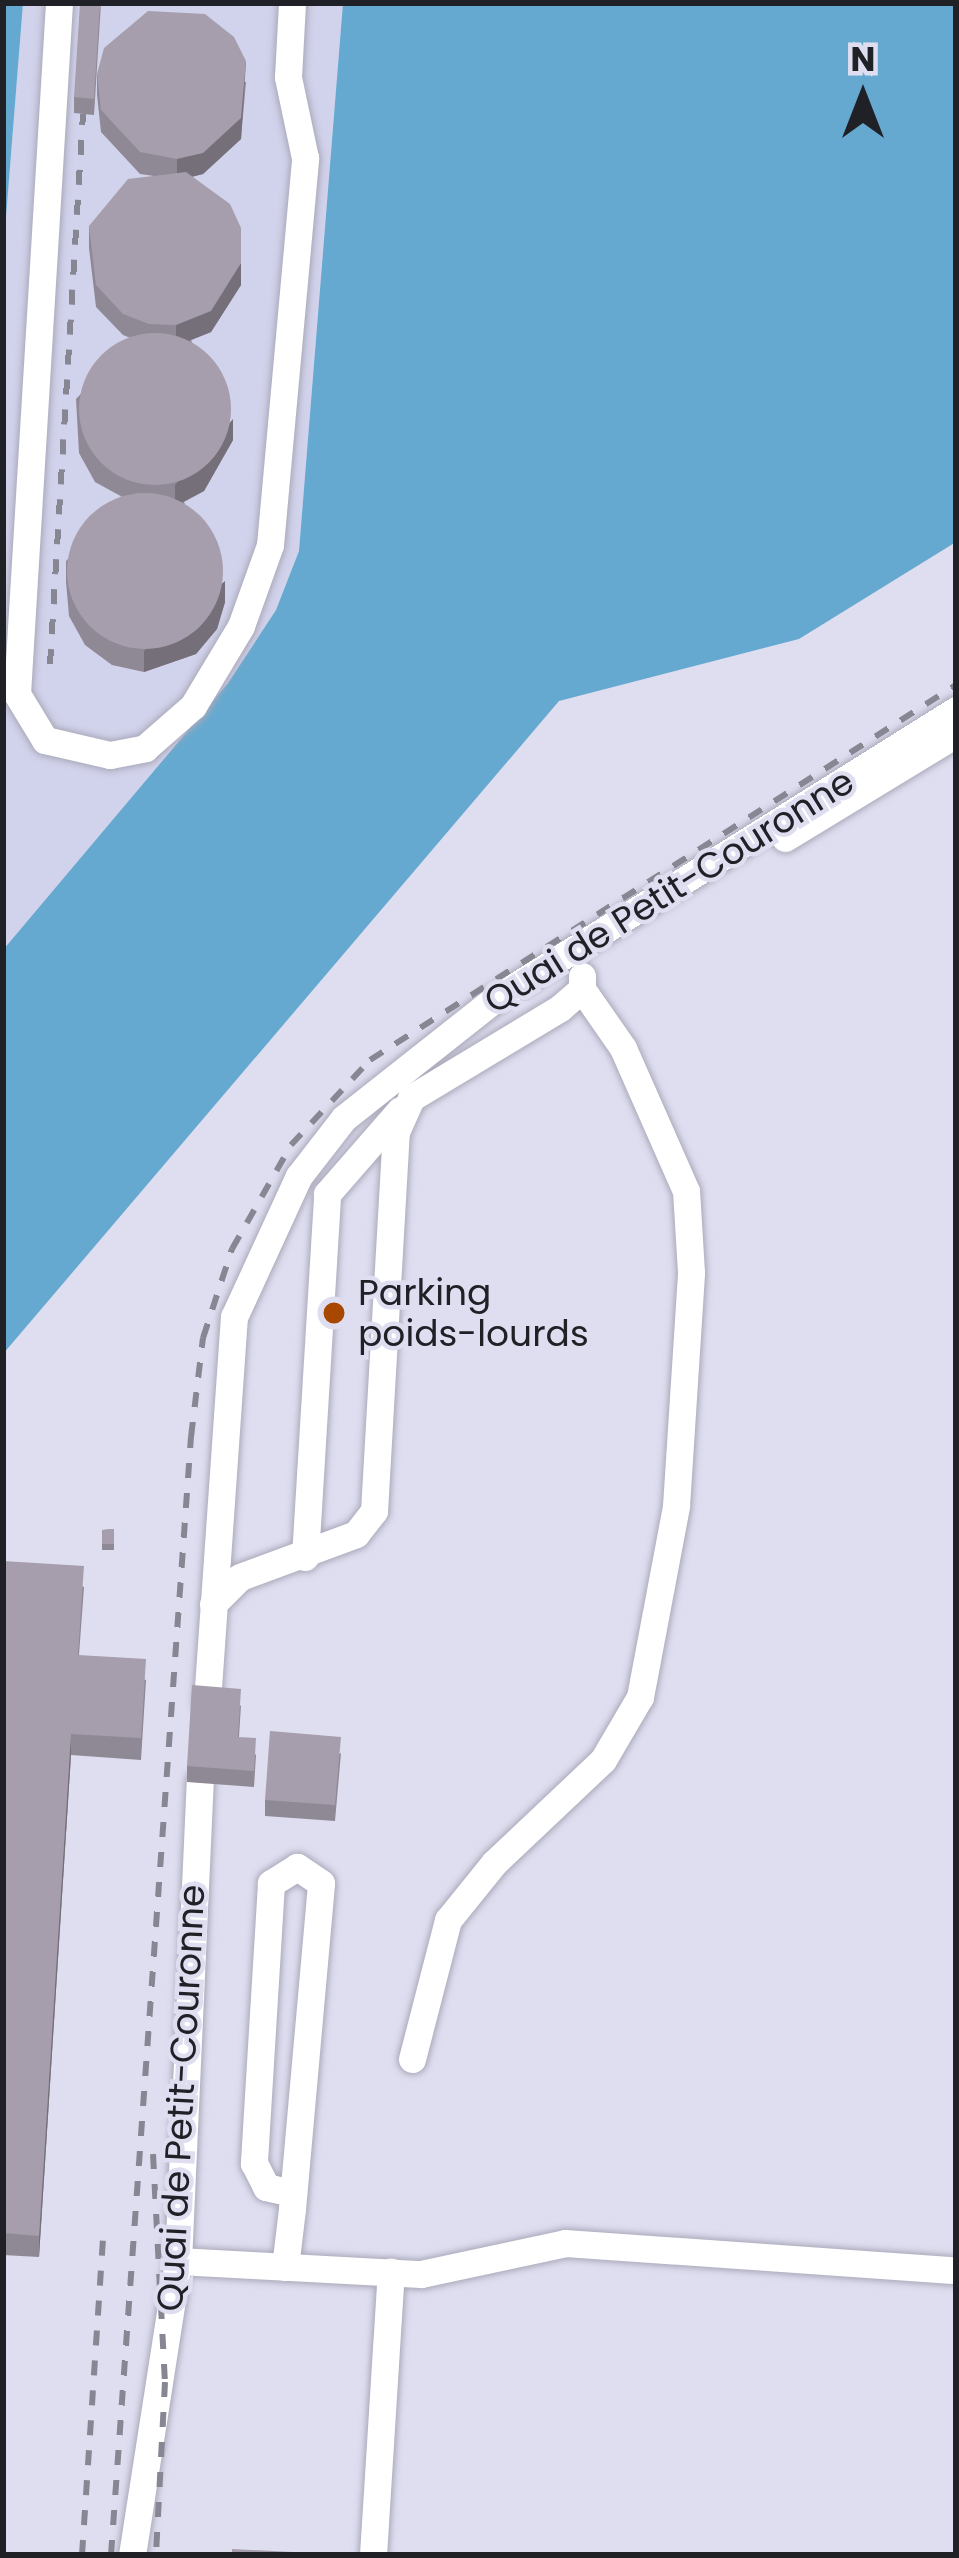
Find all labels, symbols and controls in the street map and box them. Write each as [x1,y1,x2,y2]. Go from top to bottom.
north arrow [803,36,923,156]
text: N [851,36,875,83]
street label: Quai de Petit-Couronne [476,759,862,1023]
place label: Parking poids-lourds [358,1270,589,1355]
marker: Parking poids-lourds [321,1300,347,1326]
street label: Quai de Petit-Couronne [148,1884,214,2312]

